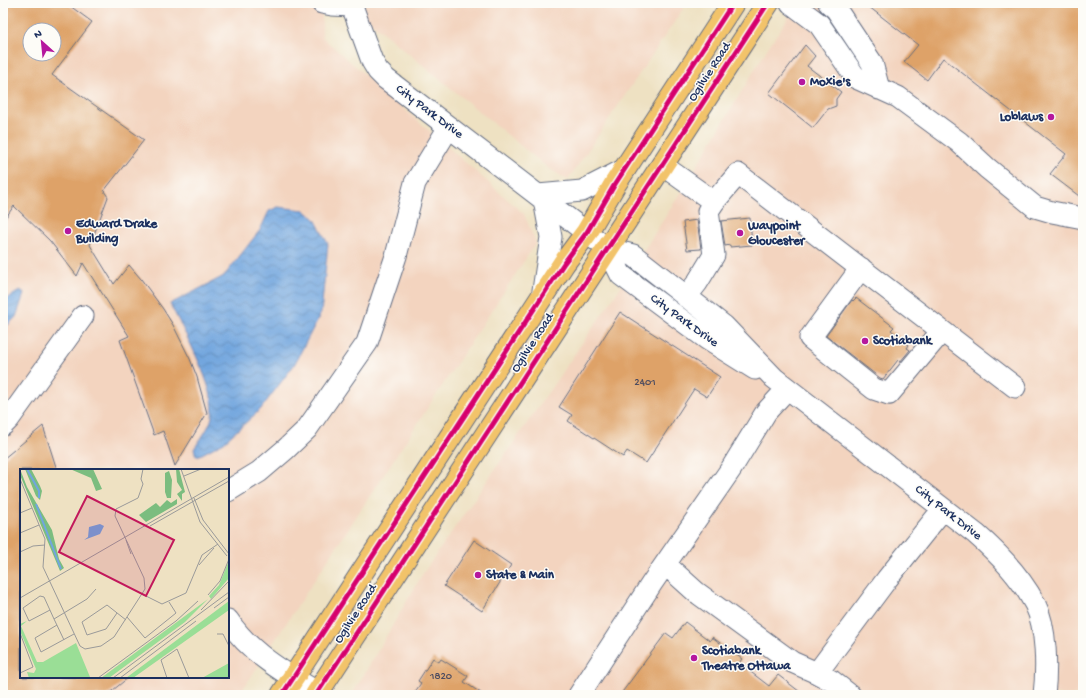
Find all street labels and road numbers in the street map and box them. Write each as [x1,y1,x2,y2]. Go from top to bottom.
street label: Ogilvie Road [685,38,735,104]
street label: City Park Drive [392,82,466,142]
street label: City Park Drive [647,291,721,351]
street label: Ogilvie Road [508,309,558,375]
street label: City Park Drive [912,482,985,544]
street label: Ogilvie Road [331,580,381,646]

